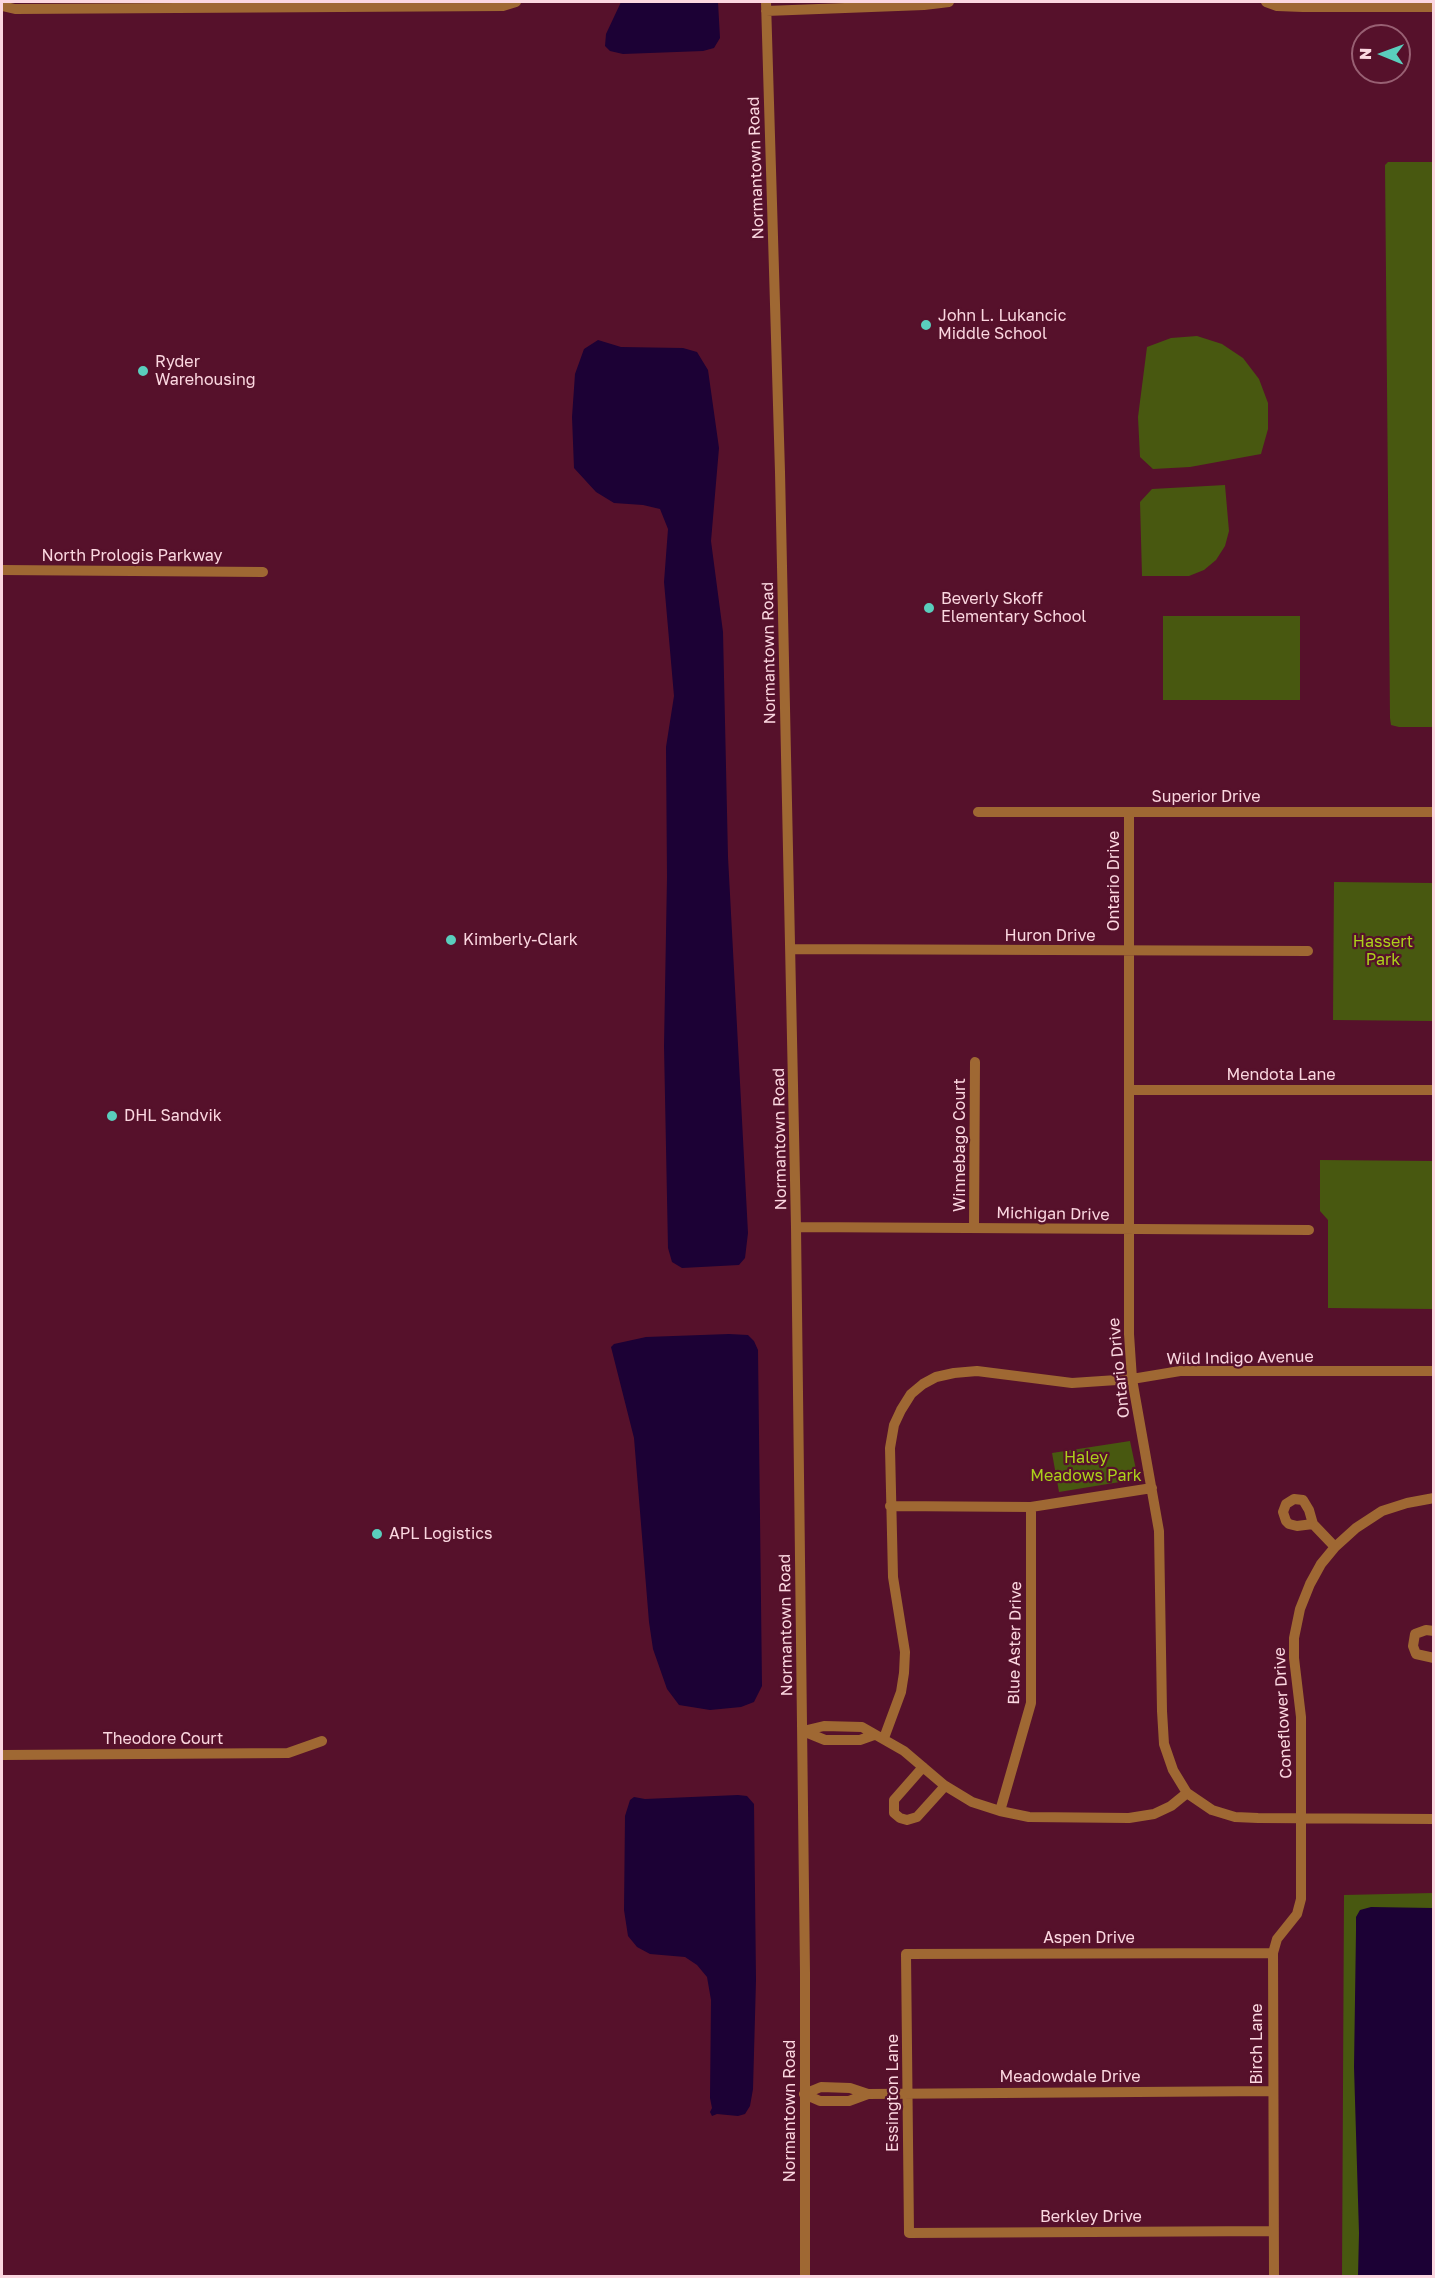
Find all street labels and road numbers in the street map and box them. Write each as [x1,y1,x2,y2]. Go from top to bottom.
street label: Normantown Road [744,96,768,240]
street label: North Prologis Parkway [41,546,223,566]
street label: Normantown Road [758,581,780,725]
street label: Superior Drive [1151,787,1261,807]
street label: Ontario Drive [1104,831,1124,931]
street label: Huron Drive [1004,926,1096,946]
street label: Mendota Lane [1226,1065,1336,1085]
street label: Normantown Road [769,1067,791,1211]
street label: Winnebago Court [950,1078,970,1212]
street label: Michigan Drive [996,1203,1110,1225]
street label: Ontario Drive [1104,1317,1134,1419]
street label: Wild Indigo Avenue [1166,1347,1314,1369]
street label: Normantown Road [775,1553,797,1697]
street label: Blue Aster Drive [1004,1581,1026,1705]
street label: Coneflower Drive [1270,1647,1296,1779]
street label: Theodore Court [103,1729,223,1749]
street label: Aspen Drive [1043,1928,1135,1948]
street label: Birch Lane [1247,2003,1267,2085]
street label: Essington Lane [883,2034,903,2152]
street label: Normantown Road [780,2040,800,2182]
street label: Meadowdale Drive [1000,2067,1140,2087]
street label: Berkley Drive [1040,2207,1142,2227]

